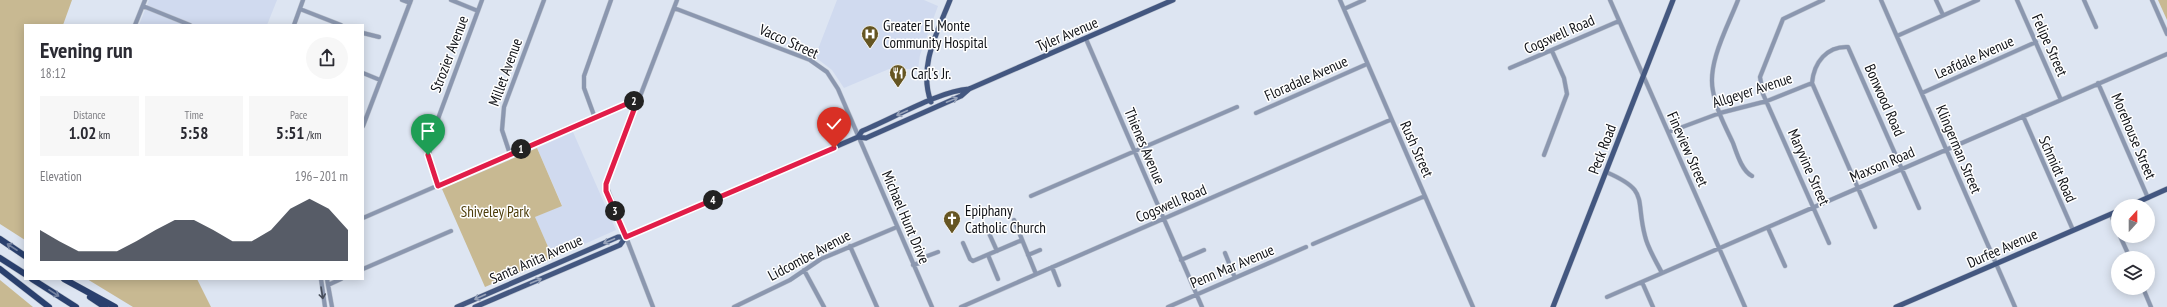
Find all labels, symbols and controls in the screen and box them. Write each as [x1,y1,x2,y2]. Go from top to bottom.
street label: Cogswell Road [1521,10,1597,58]
street label: Felipe Street [2028,11,2072,79]
street label: Tyler Avenue [1033,12,1101,56]
street label: Strozier Avenue [426,13,472,95]
place label: Greater El Monte Community Hospital [883,16,988,52]
street label: Vacco Street [755,19,822,63]
hospital icon: Greater El Monte Community Hospital [860,24,880,49]
street label: Leafdale Avenue [1932,31,2016,83]
street label: Millet Avenue [484,35,526,109]
text: Evening run [40,36,133,64]
button: share [306,37,348,79]
street label: Floradale Avenue [1261,51,1351,105]
street label: Bonwood Road [1861,61,1909,139]
restaurant icon: Carl's Jr. [888,63,908,88]
place label: Carl's Jr. [911,64,951,83]
text: 18:12 [40,65,66,82]
street label: Allgeyer Avenue [1710,68,1794,112]
street label: Morehouse Street [2107,90,2161,182]
pin: 2 [624,91,644,111]
text: 2 [631,94,637,108]
one-way arrow [945,96,957,103]
street label: Klingerman Street [1932,102,1986,196]
street label: Thienes Avenue [1120,105,1170,187]
pin [817,107,851,148]
text: Distance [73,108,106,122]
text: Time [184,108,204,122]
text: Pace [290,108,307,122]
street label: Fineview Street [1663,109,1713,189]
one-way arrow [897,110,909,118]
icon: check [823,113,845,135]
pin [411,114,445,155]
street label: Rush Street [1396,118,1438,180]
icon: arrive [417,120,439,142]
street label: Peck Road [1584,121,1620,177]
text: 1.02 [68,122,96,144]
text: 5:58 [180,122,208,144]
text: 5:51 [276,122,304,144]
street label: Maryvine Street [1784,126,1834,208]
text: km [96,128,110,142]
text: /km [304,128,321,142]
street label: Schmidt Road [2035,133,2081,205]
pin: 1 [511,139,531,159]
text: 1 [518,142,524,156]
street label: Maxson Road [1847,142,1917,186]
text: Elevation [40,168,82,185]
text: 196–201 m [295,168,348,185]
street label: Michael Hunt Drive [878,168,934,266]
street label: Cogswell Road [1133,180,1209,226]
pin: 4 [703,190,723,210]
text: 4 [710,193,716,207]
north arrow [2111,199,2155,243]
map controls [2111,199,2155,295]
pin: 3 [605,201,625,221]
place label: Epiphany Catholic Church [965,201,1046,237]
park label: Shiveley Park [461,202,529,221]
text: 3 [612,204,618,218]
church icon: Epiphany Catholic Church [942,209,962,234]
street label: Durfee Avenue [1964,224,2040,272]
street label: Lidcombe Avenue [764,225,854,285]
street label: Santa Anita Avenue [487,230,585,288]
one-way arrow [604,237,616,245]
street label: Penn Mar Avenue [1187,240,1277,292]
one-way arrow [7,243,18,252]
button: layers [2111,251,2155,295]
one-way arrow [530,277,542,284]
one-way arrow [319,286,327,299]
one-way arrow [48,289,59,297]
one-way arrow [475,294,487,301]

